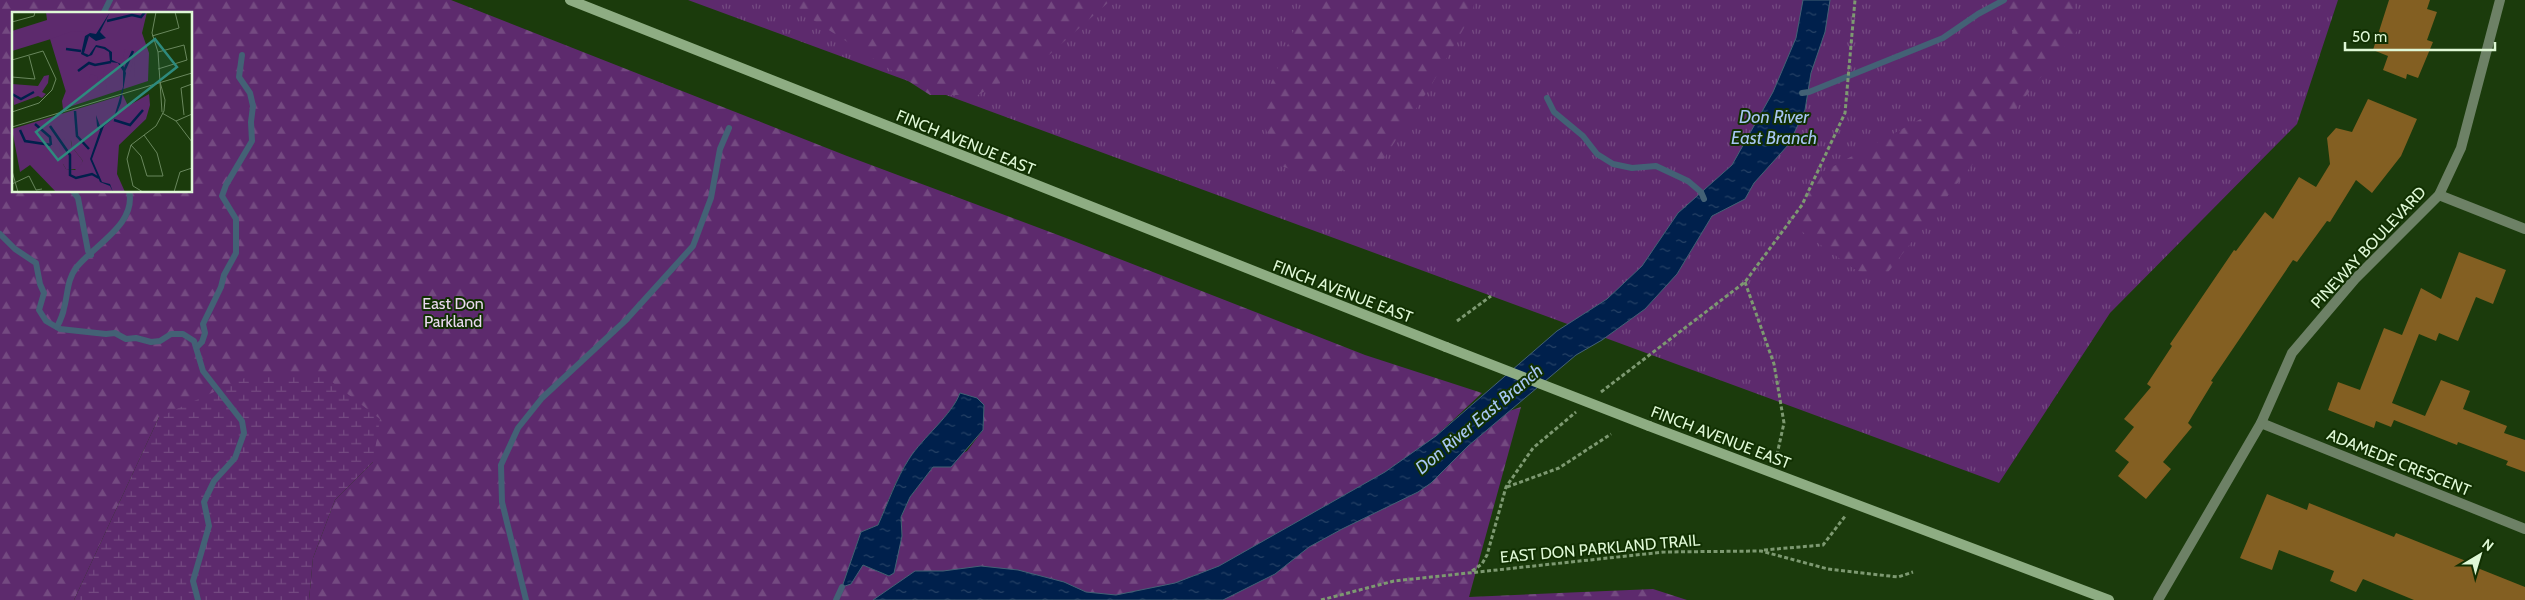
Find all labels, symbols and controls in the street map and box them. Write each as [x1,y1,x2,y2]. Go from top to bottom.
inset map [12,12,192,192]
scale bar [2345,20,2495,52]
text: 50 m [2352,28,2387,46]
street label: FINCH AVENUE EAST [894,106,1038,179]
water label: Don River East Branch [1731,106,1817,149]
street label: PINEWAY BOULEVARD [2307,182,2430,312]
street label: FINCH AVENUE EAST [1270,256,1416,327]
park label: East Don Parkland [422,294,484,331]
water label: Don River East Branch [1411,359,1547,479]
street label: FINCH AVENUE EAST [1648,402,1794,473]
street label: ADAMEDE CRESCENT [2324,425,2474,500]
street label: EAST DON PARKLAND TRAIL [1499,530,1701,567]
north arrow [2455,530,2505,580]
text: N [2479,535,2497,555]

